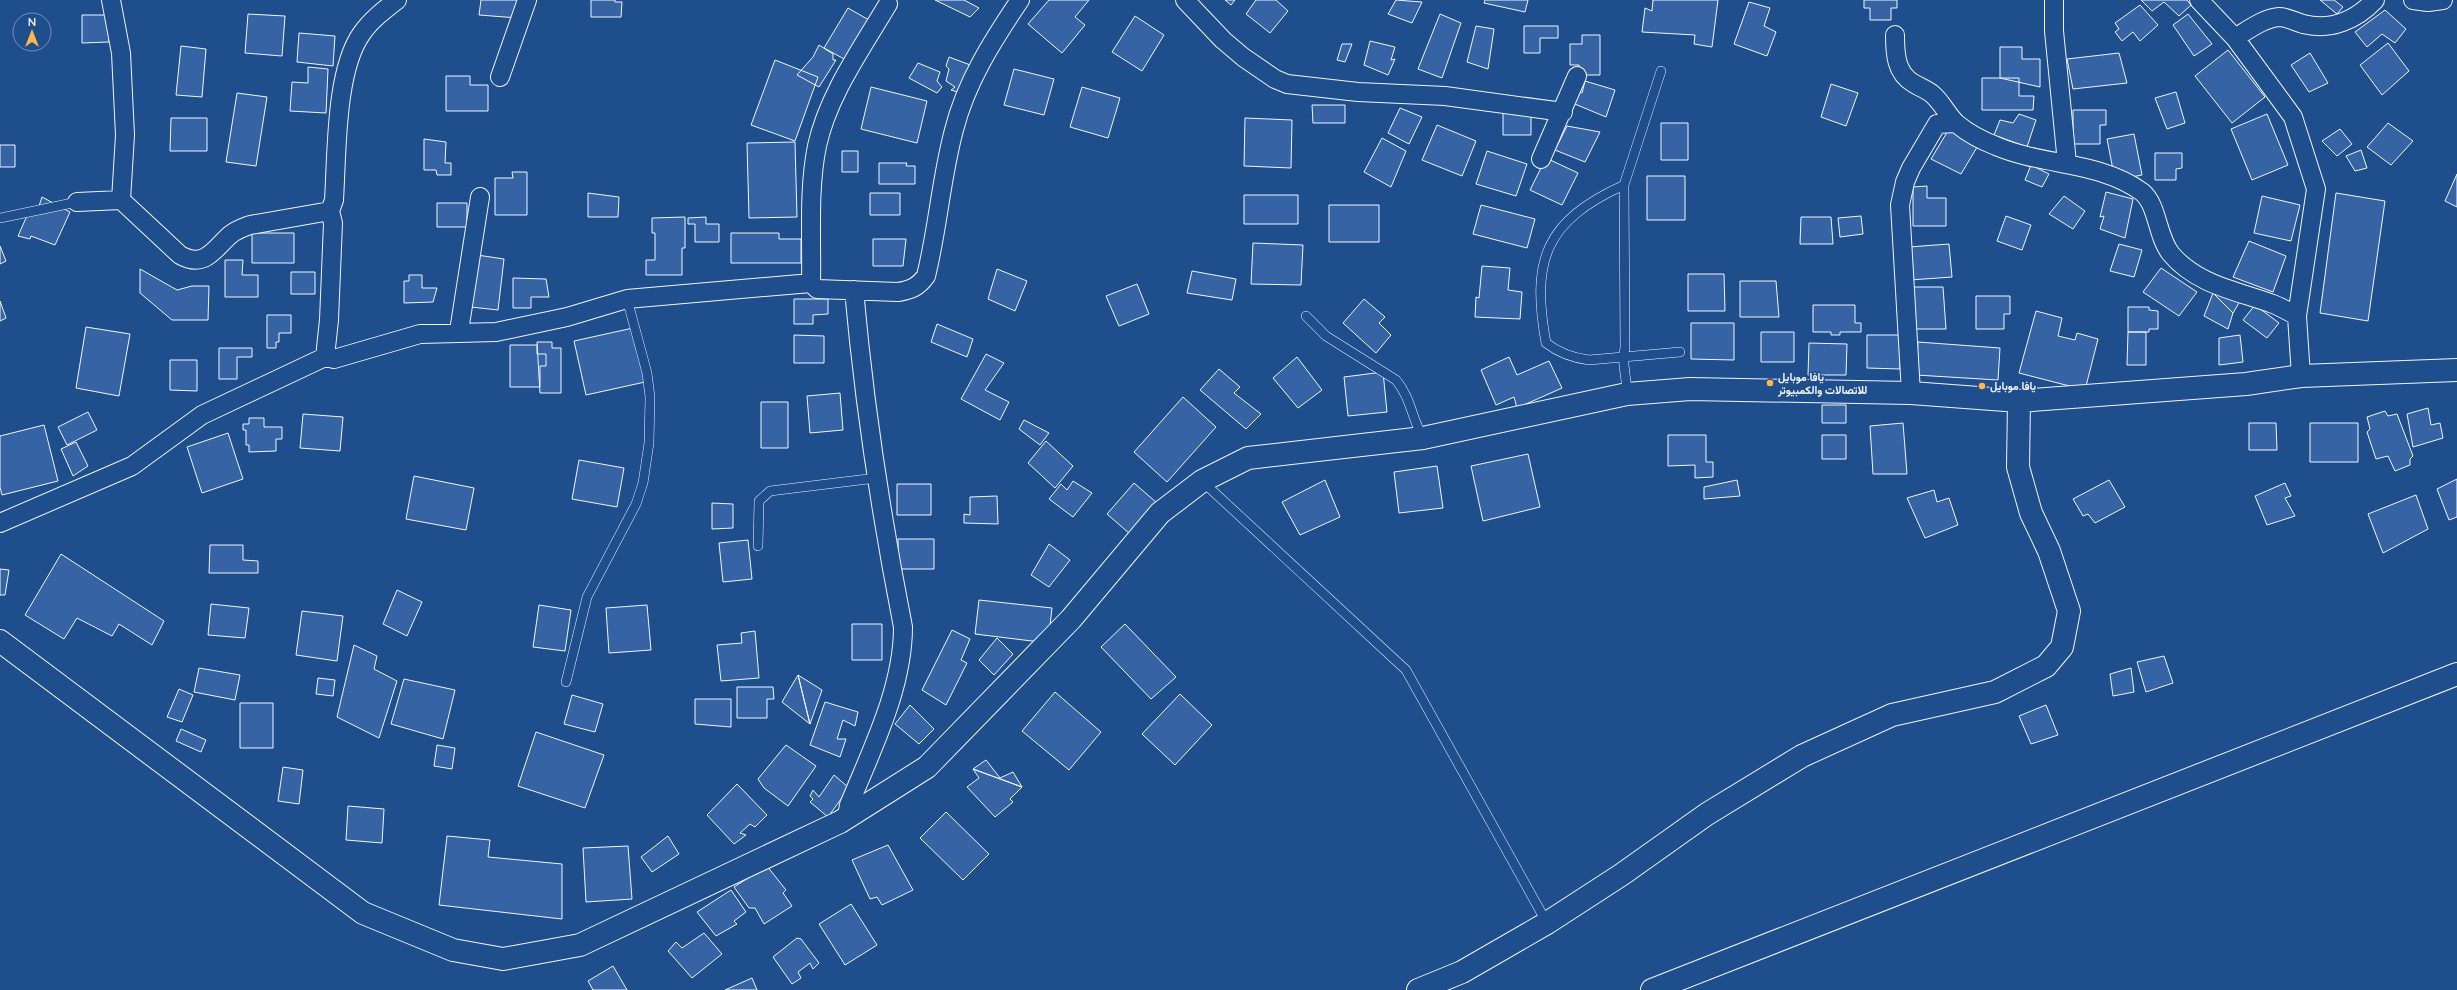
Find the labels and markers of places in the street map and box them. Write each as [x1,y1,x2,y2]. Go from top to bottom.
place label: يافا موبايل للاتصالات والكمبيوتر [1777,370,1867,397]
marker: يافا موبايل للاتصالات والكمبيوتر [1765,378,1775,388]
place label: يافا موبايل [1990,379,2037,393]
marker: يافا موبايل [1977,381,1987,391]

